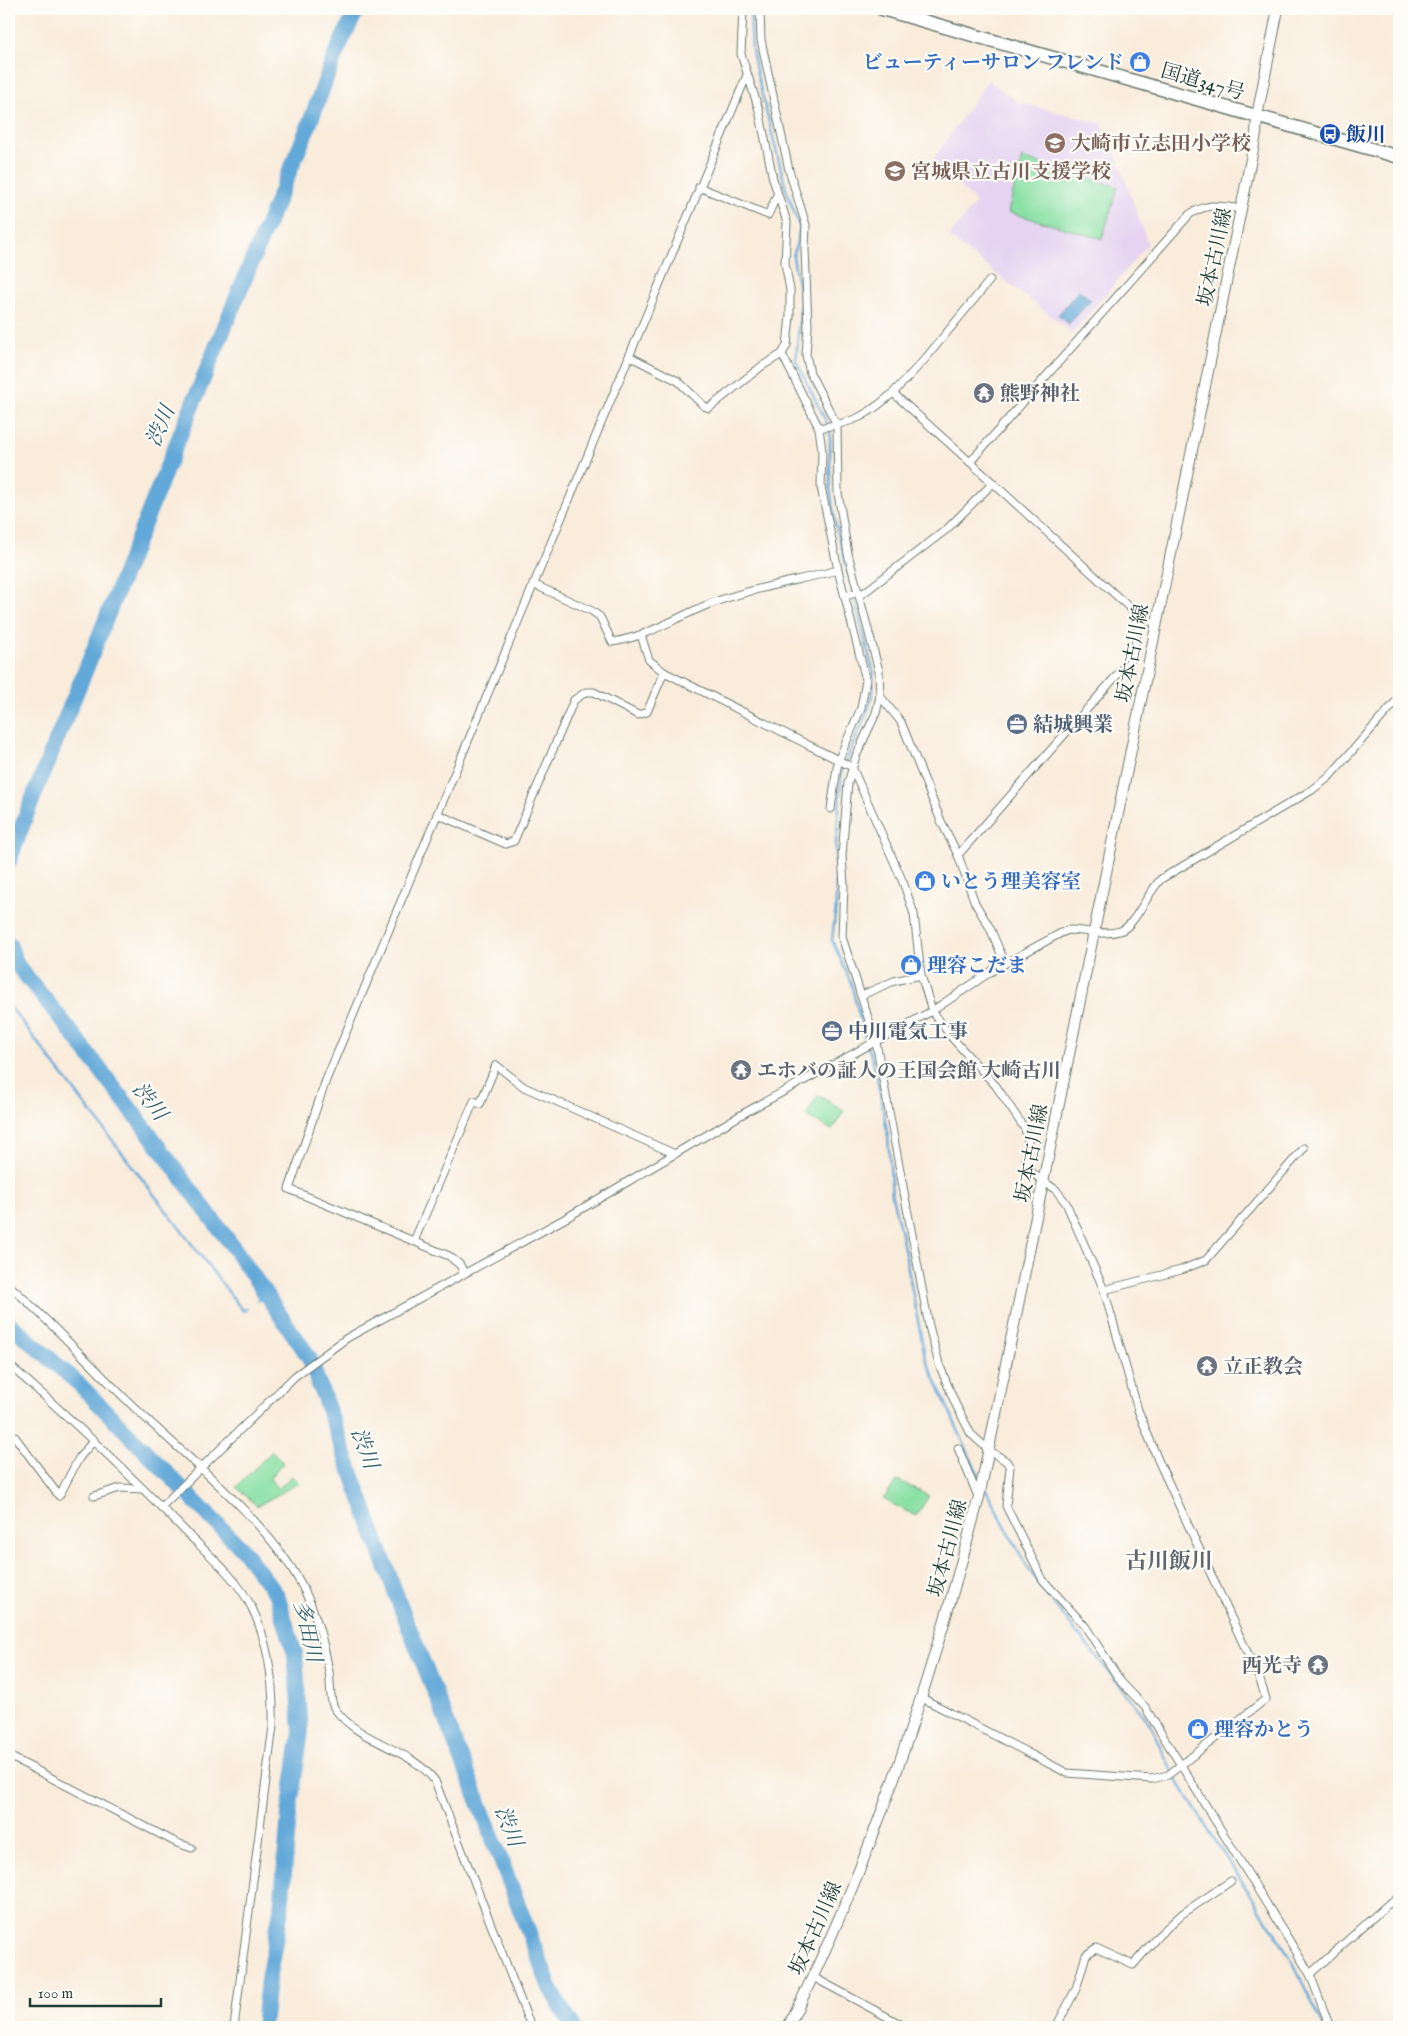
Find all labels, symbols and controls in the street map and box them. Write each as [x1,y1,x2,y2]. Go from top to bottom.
shop icon: ビューティーサロン フレンド [1128,50,1152,74]
place label: ビューティーサロン フレンド [863,51,1124,76]
street label: 国道347号 [1158,59,1247,106]
bus stop icon: 飯川 [1318,122,1342,146]
place label: 飯川 [1346,123,1386,148]
school or university icon: 大崎市立志田小学校 [1043,131,1067,155]
place label: 大崎市立志田小学校 [1071,132,1251,157]
school or university icon: 宮城県立古川支援学校 [883,159,907,183]
place label: 宮城県立古川支援学校 [911,160,1111,185]
street label: 坂本古川線 [1193,206,1238,309]
temple icon: 熊野神社 [972,381,996,405]
place label: 熊野神社 [1000,382,1080,407]
water label: 渋川 [141,400,183,451]
street label: 坂本古川線 [1112,602,1155,705]
office icon: 結城興業 [1005,712,1029,736]
place label: 結城興業 [1033,713,1113,738]
shop icon: いとう理美容室 [913,869,937,893]
place label: いとう理美容室 [941,870,1081,895]
shop icon: 理容こだま [899,953,923,977]
place label: 理容こだま [927,954,1027,979]
office icon: 中川電気工事 [820,1019,844,1043]
place label: 中川電気工事 [848,1020,968,1045]
temple icon: エホバの証人の王国会館 大崎古川 [729,1058,753,1082]
place label: エホバの証人の王国会館 大崎古川 [757,1059,1061,1084]
water label: 渋川 [125,1077,174,1128]
street label: 坂本古川線 [1011,1102,1054,1205]
temple icon: 立正教会 [1195,1354,1219,1378]
place label: 立正教会 [1223,1355,1303,1380]
water label: 渋川 [344,1424,384,1475]
street label: 坂本古川線 [923,1497,973,1600]
district label: 古川飯川 [1125,1548,1213,1576]
water label: 多田川 [286,1598,327,1667]
temple icon: 西光寺 [1306,1653,1330,1677]
place label: 西光寺 [1242,1654,1302,1679]
shop icon: 理容かとう [1186,1717,1210,1741]
place label: 理容かとう [1214,1718,1314,1743]
water label: 渋川 [487,1802,528,1853]
street label: 坂本古川線 [785,1878,848,1979]
scale bar [30,1976,161,2008]
text: 100 m [38,1984,74,2003]

